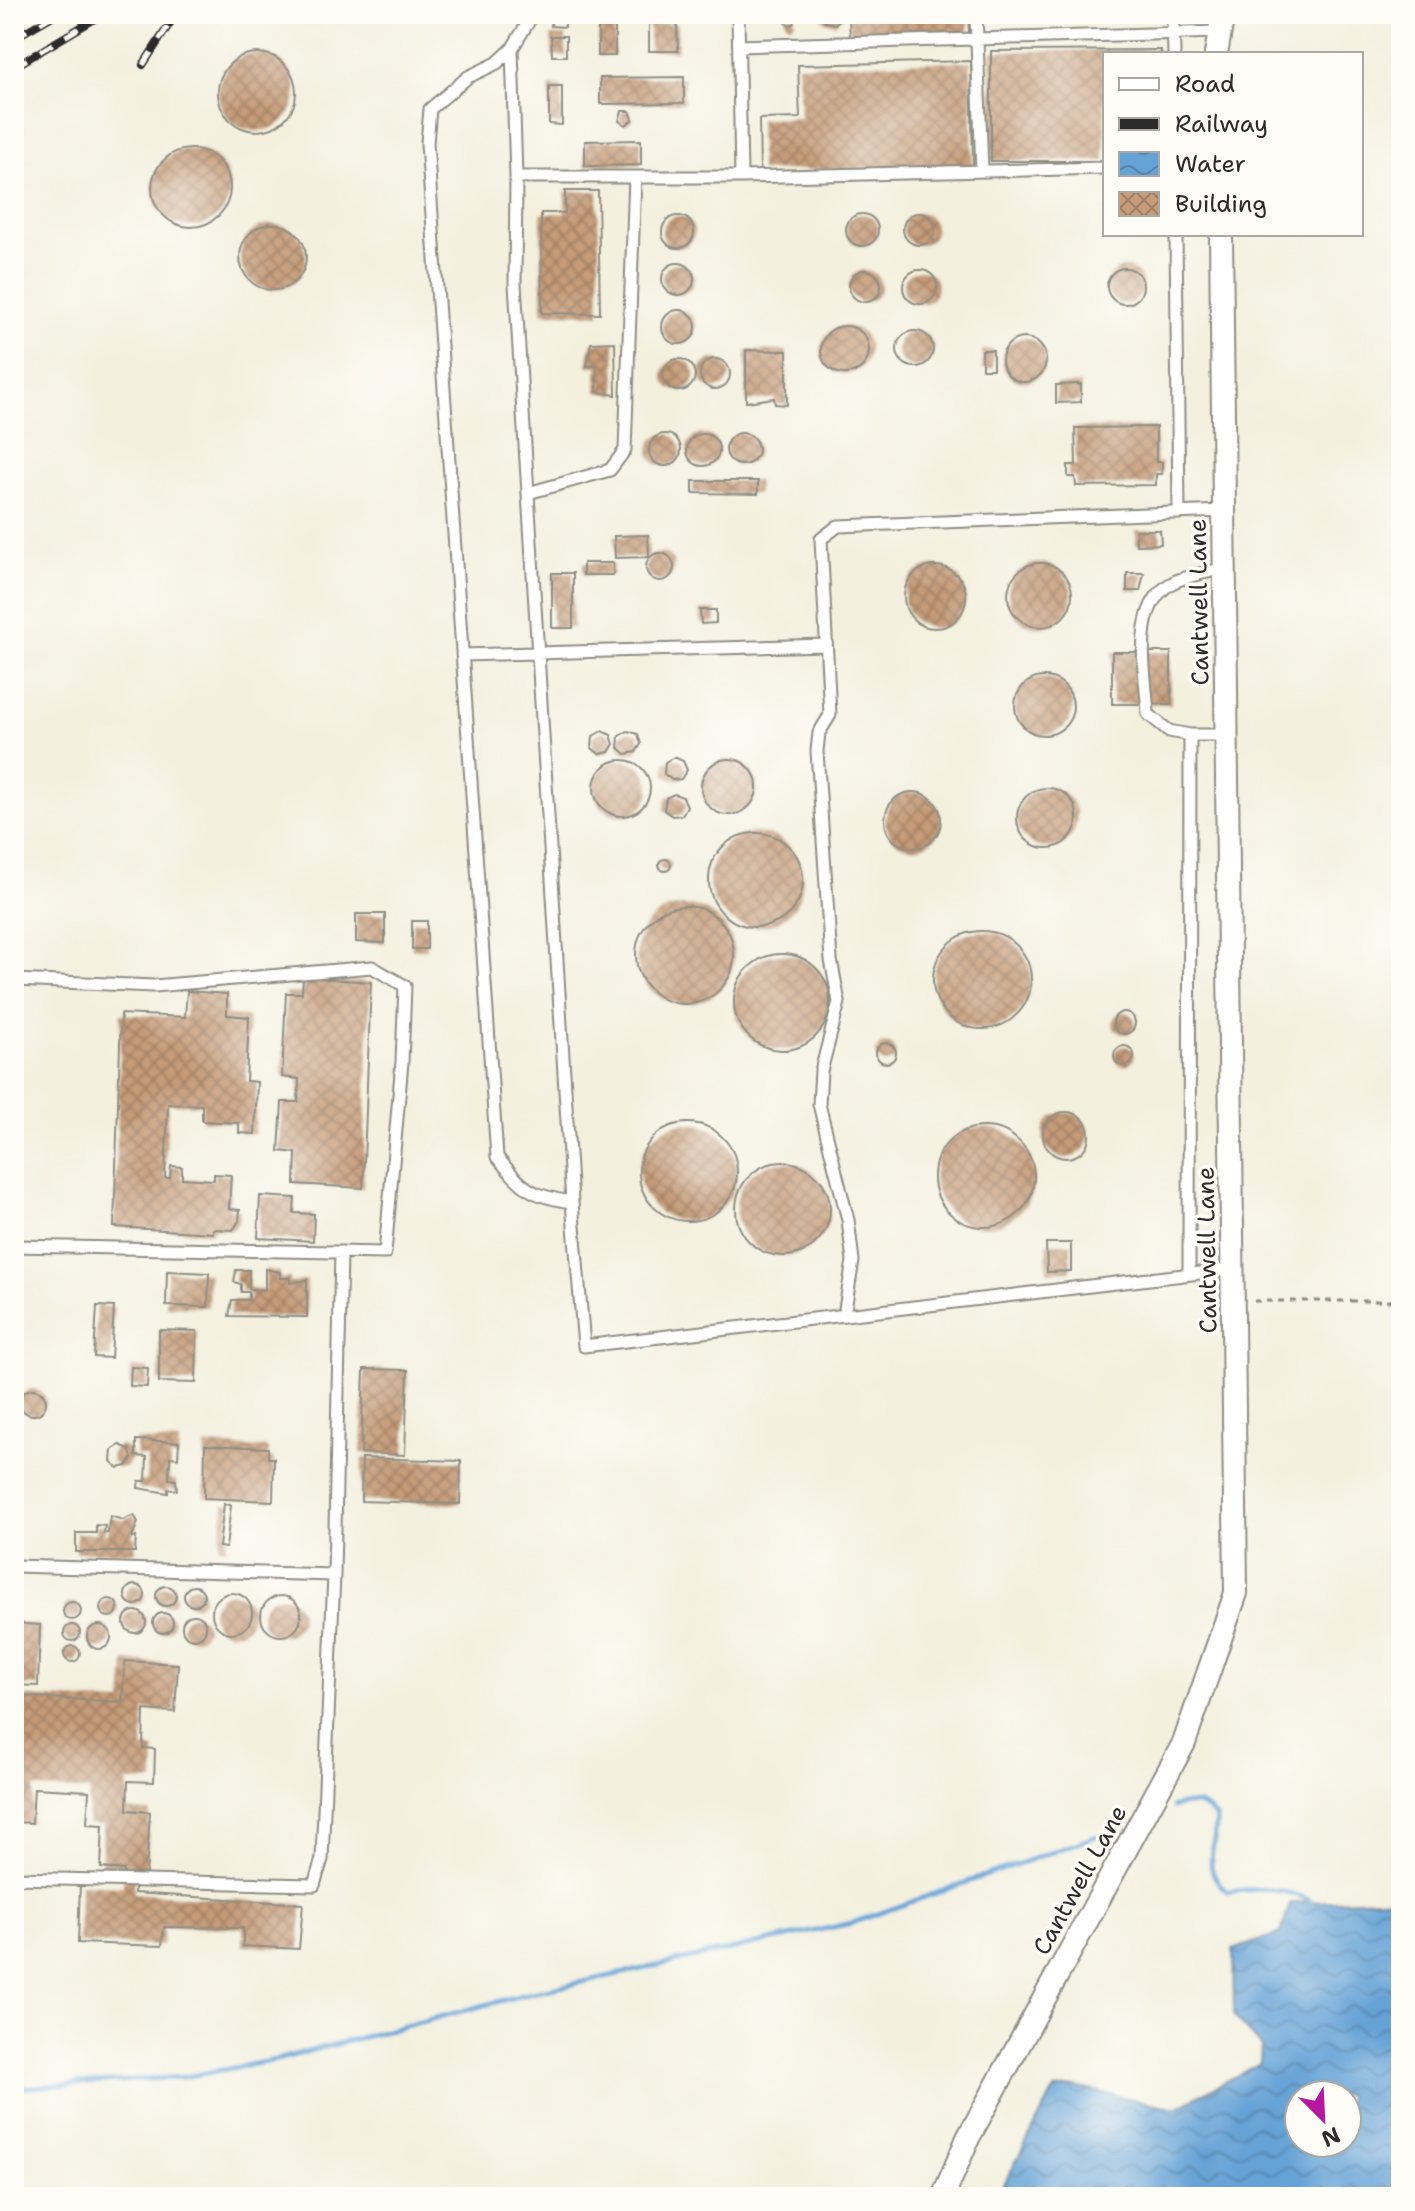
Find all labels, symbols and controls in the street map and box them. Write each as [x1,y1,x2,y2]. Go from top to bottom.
legend [1103,52,1363,236]
text: Road [1175,68,1235,100]
text: Railway [1175,108,1268,140]
text: Water [1175,148,1246,180]
text: Building [1175,188,1267,220]
street label: Cantwell Lane [1182,518,1216,686]
street label: Cantwell Lane [1190,1166,1224,1334]
street label: Cantwell Lane [1026,1799,1134,1961]
north arrow [1283,2079,1363,2159]
text: N [1317,2120,1345,2154]

